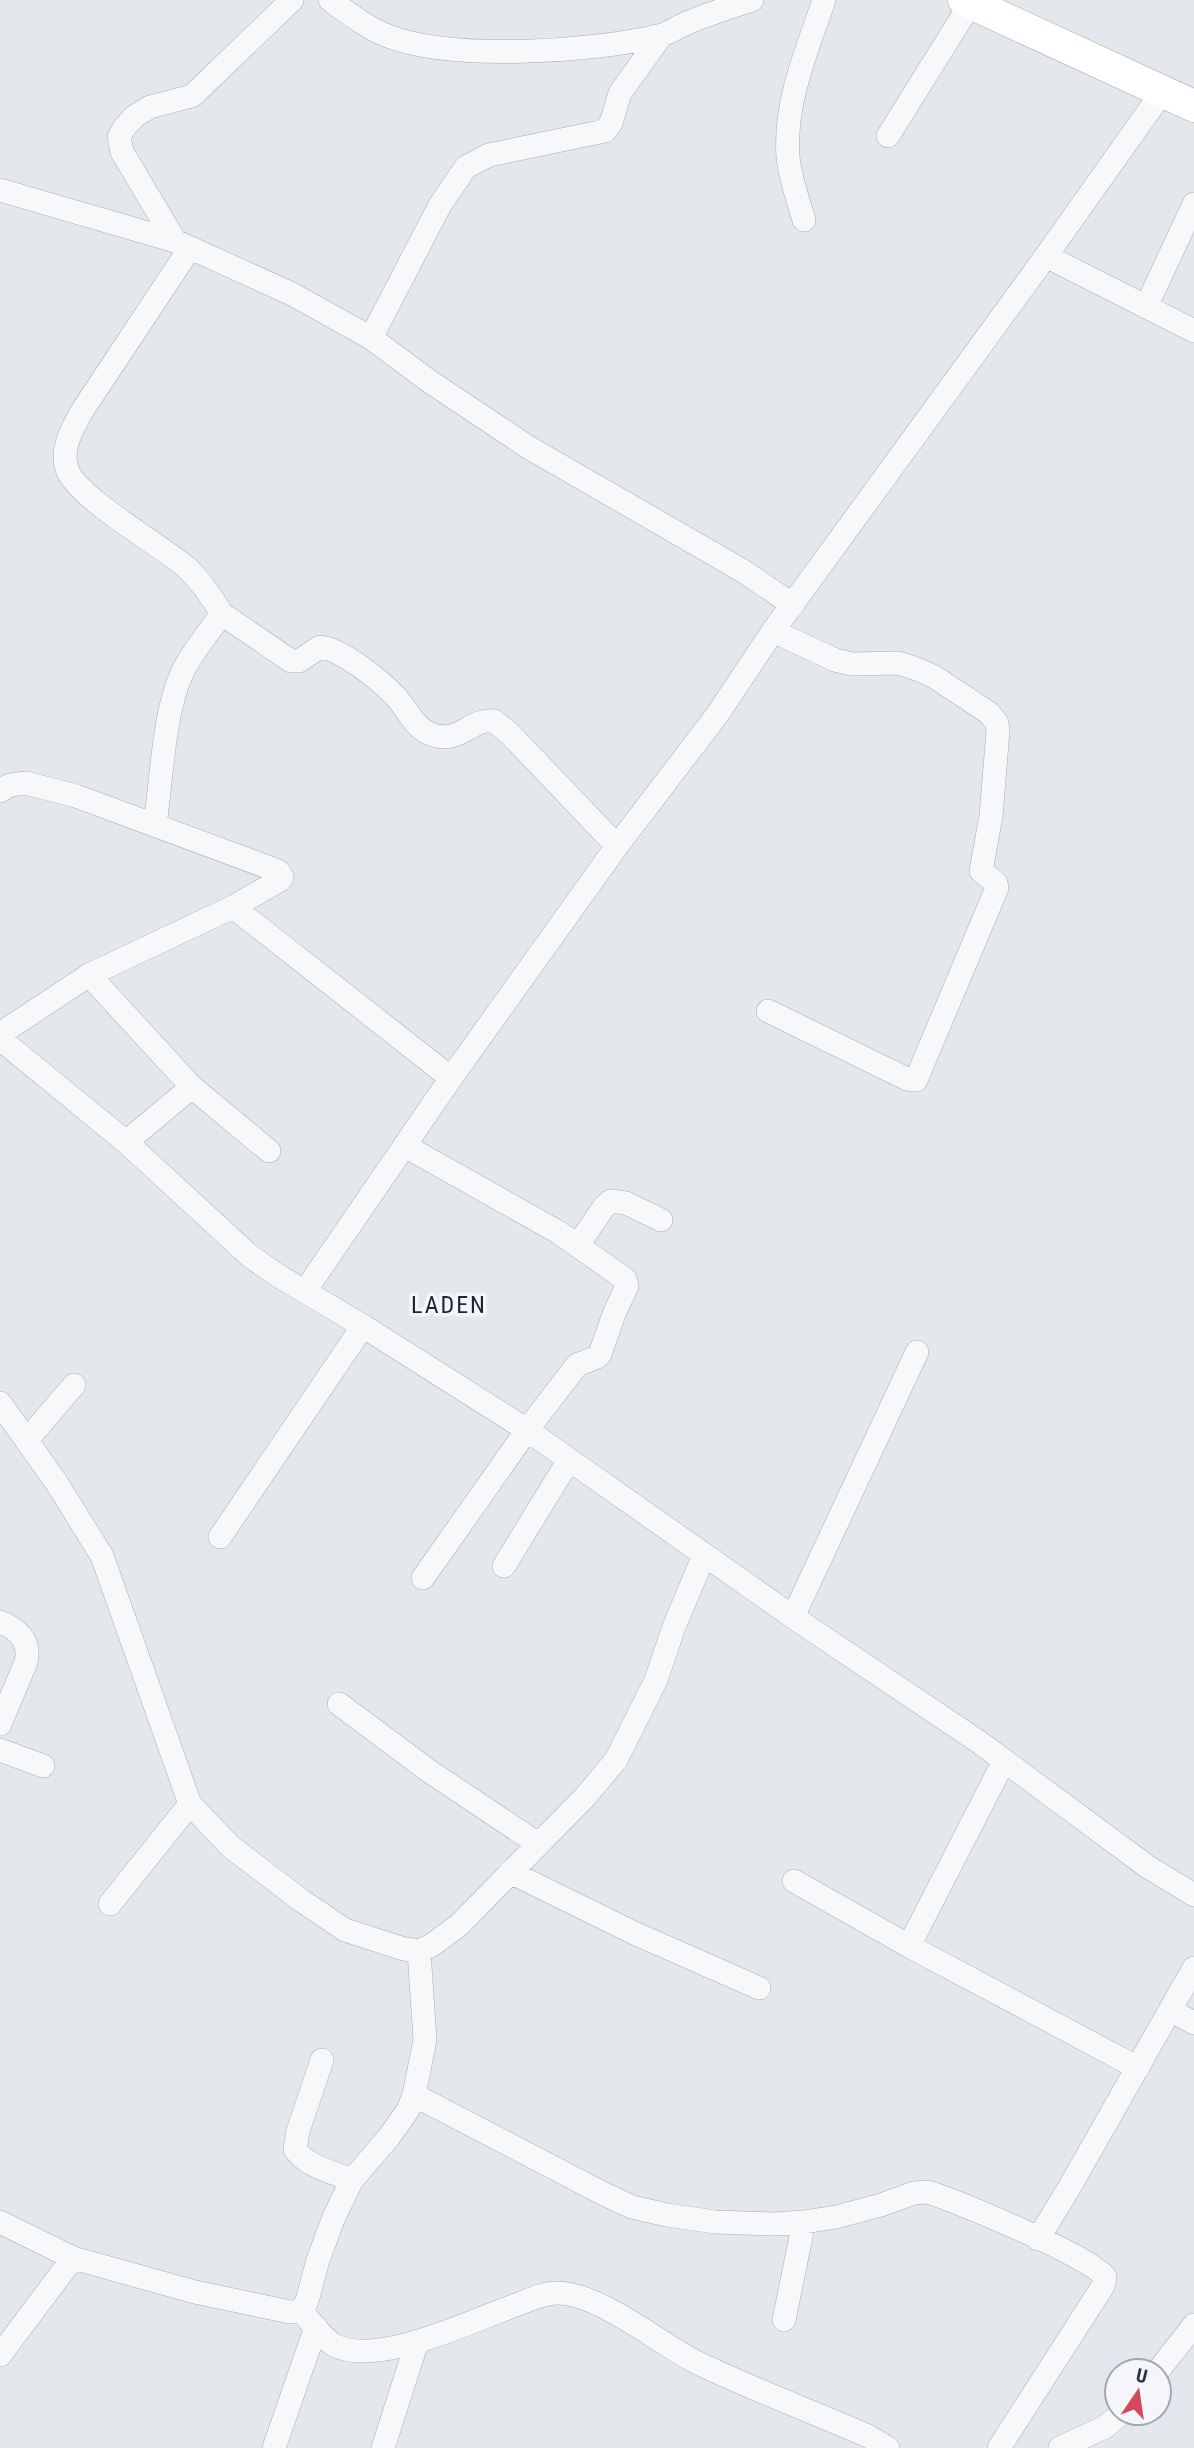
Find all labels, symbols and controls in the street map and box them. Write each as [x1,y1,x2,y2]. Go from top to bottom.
district label: LADEN [411,1291,487,1319]
north arrow [1103,2357,1173,2427]
text: U [1134,2363,1150,2388]

